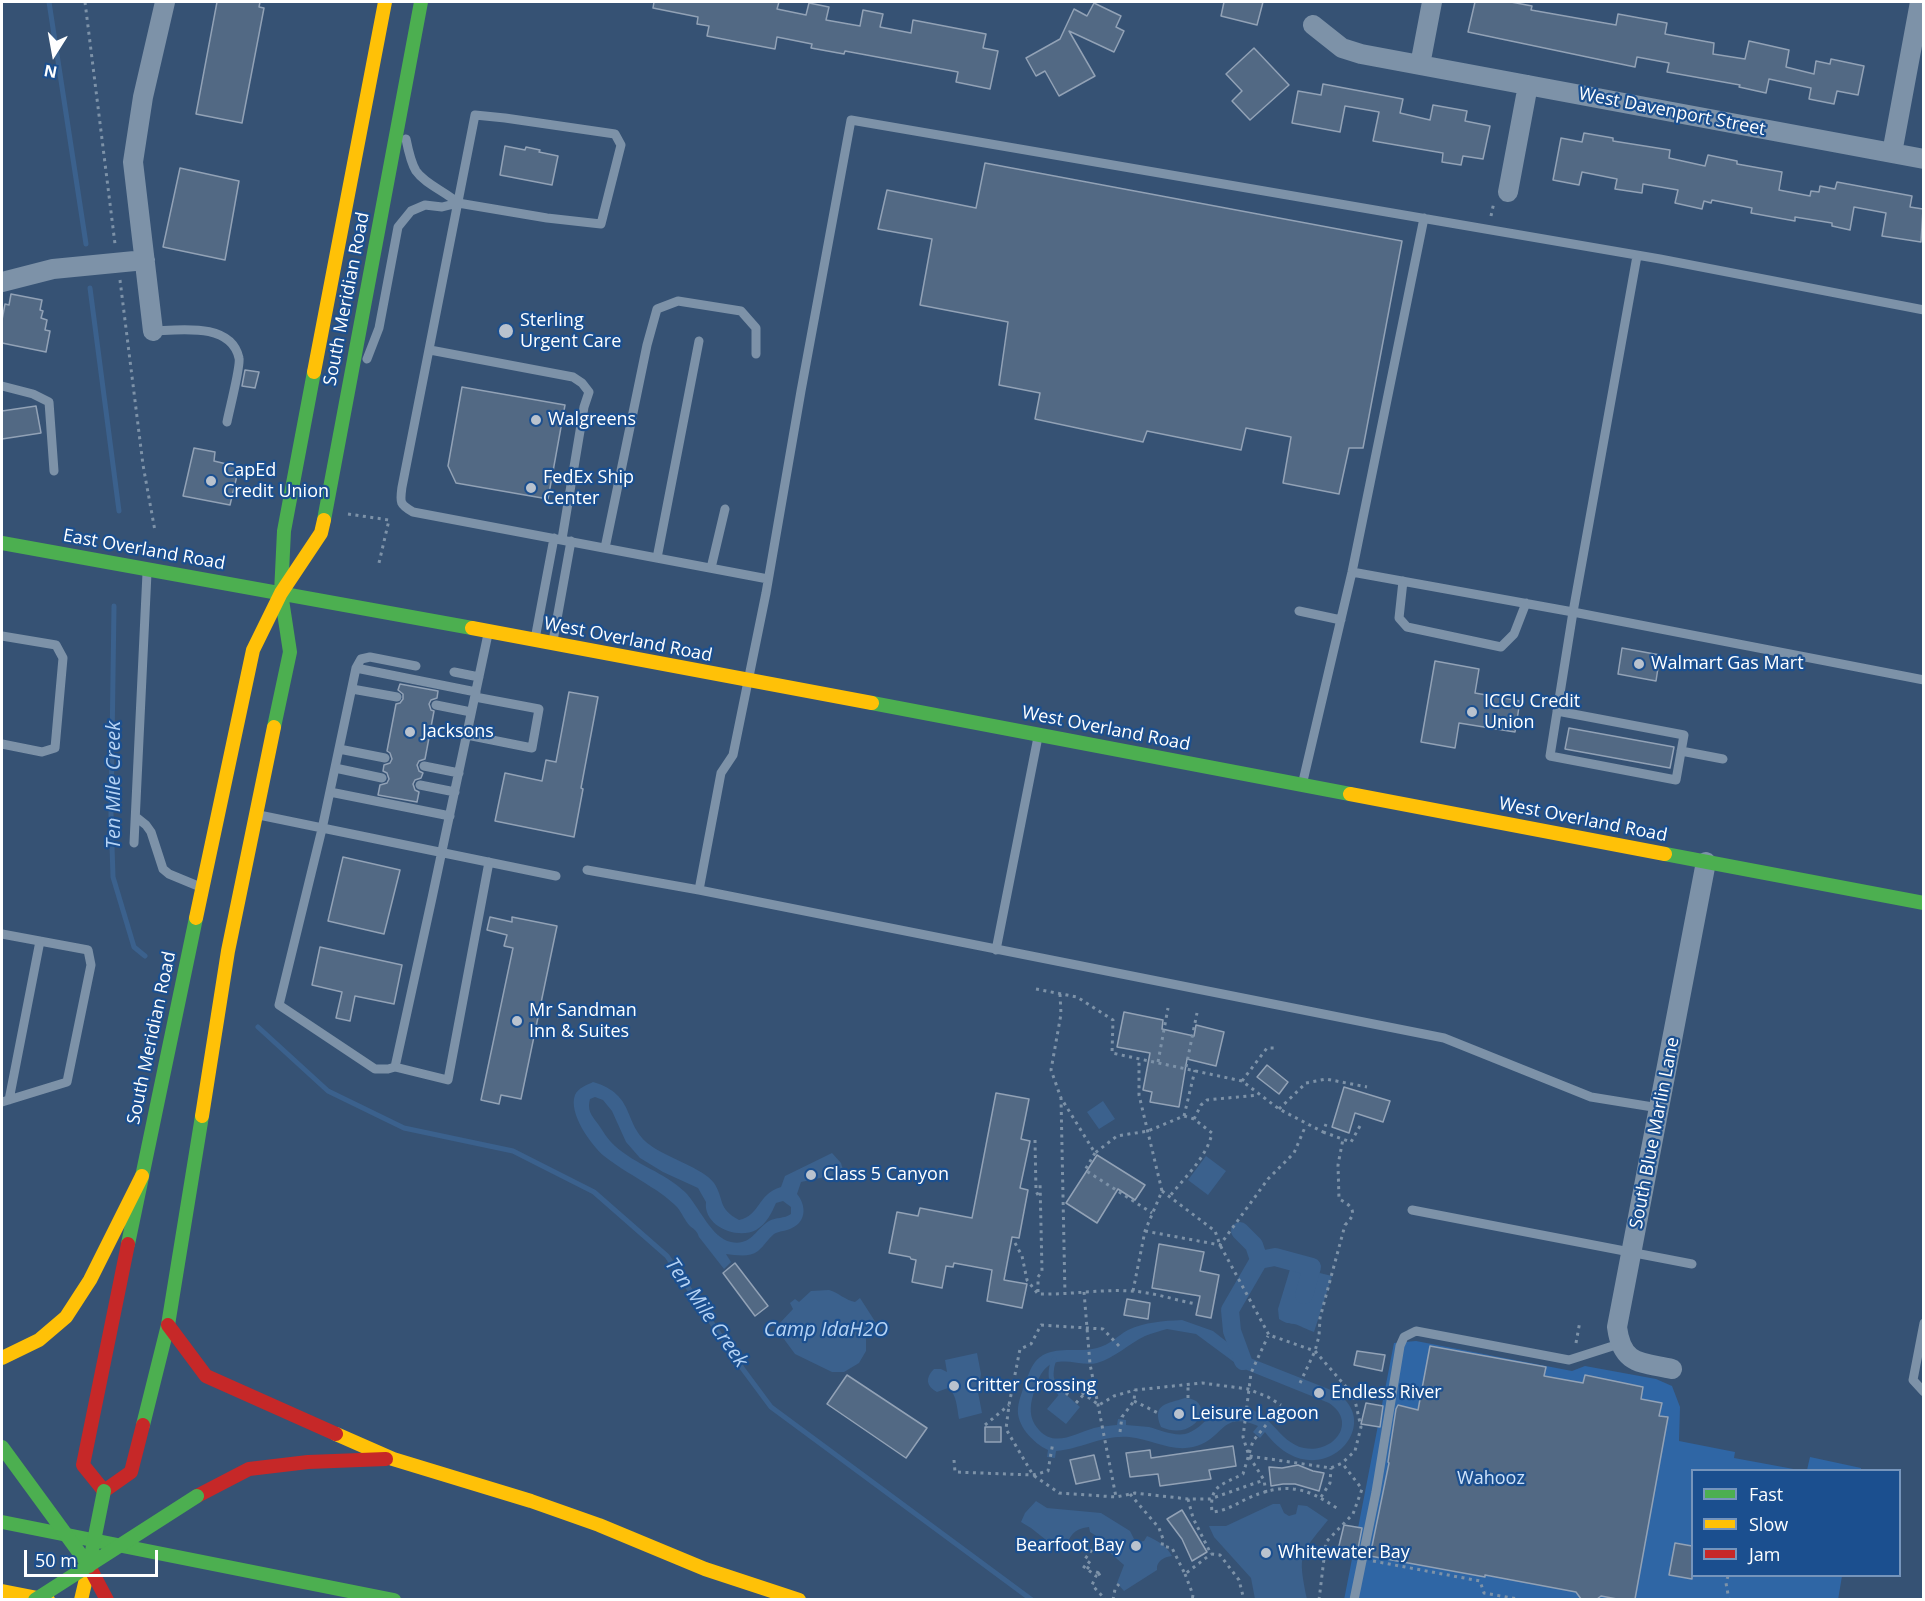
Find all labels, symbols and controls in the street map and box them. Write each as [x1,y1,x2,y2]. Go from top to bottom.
north arrow [24,24,84,84]
text: N [42,60,59,84]
street label: West Davenport Street [1577,83,1767,141]
street label: South Meridian Road [320,210,374,388]
place label: Sterling Urgent Care [520,310,621,352]
marker: Sterling Urgent Care [497,322,515,340]
place label: Walgreens [548,409,636,431]
marker: Walgreens [529,413,543,427]
place label: CapEd Credit Union [223,460,329,502]
place label: FedEx Ship Center [543,467,634,510]
marker: CapEd Credit Union [204,474,218,488]
marker: FedEx Ship Center [524,481,538,495]
street label: East Overland Road [61,525,227,575]
street label: West Overland Road [542,613,714,667]
place label: Walmart Gas Mart [1651,653,1804,675]
marker: Walmart Gas Mart [1632,657,1646,671]
place label: ICCU Credit Union [1484,691,1580,734]
street label: West Overland Road [1020,702,1192,756]
marker: ICCU Credit Union [1465,705,1479,719]
water label: Ten Mile Creek [102,721,126,849]
place label: Jacksons [422,721,494,743]
marker: Jacksons [403,725,417,739]
street label: West Overland Road [1497,793,1669,847]
street label: South Meridian Road [123,950,181,1126]
place label: Mr Sandman Inn & Suites [529,1000,637,1042]
marker: Mr Sandman Inn & Suites [510,1014,524,1028]
street label: South Blue Marlin Lane [1626,1035,1684,1231]
place label: Class 5 Canyon [823,1164,949,1186]
marker: Class 5 Canyon [804,1168,818,1182]
water label: Ten Mile Creek [659,1254,753,1372]
water label: Camp IdaH2O [764,1318,888,1342]
place label: Critter Crossing [966,1375,1096,1397]
marker: Critter Crossing [947,1379,961,1393]
place label: Endless River [1331,1382,1442,1404]
marker: Endless River [1312,1386,1326,1400]
place label: Leisure Lagoon [1191,1403,1319,1425]
marker: Leisure Lagoon [1172,1407,1186,1421]
park label: Wahooz [1457,1468,1525,1490]
legend [1691,1469,1901,1577]
text: Fast [1749,1482,1783,1506]
text: Slow [1749,1512,1788,1536]
place label: Bearfoot Bay [1015,1535,1124,1557]
scale bar [27,1538,160,1576]
marker: Bearfoot Bay [1129,1539,1143,1553]
place label: Whitewater Bay [1278,1542,1410,1564]
text: Jam [1749,1542,1781,1566]
marker: Whitewater Bay [1259,1546,1273,1560]
text: 50 m [35,1548,77,1572]

